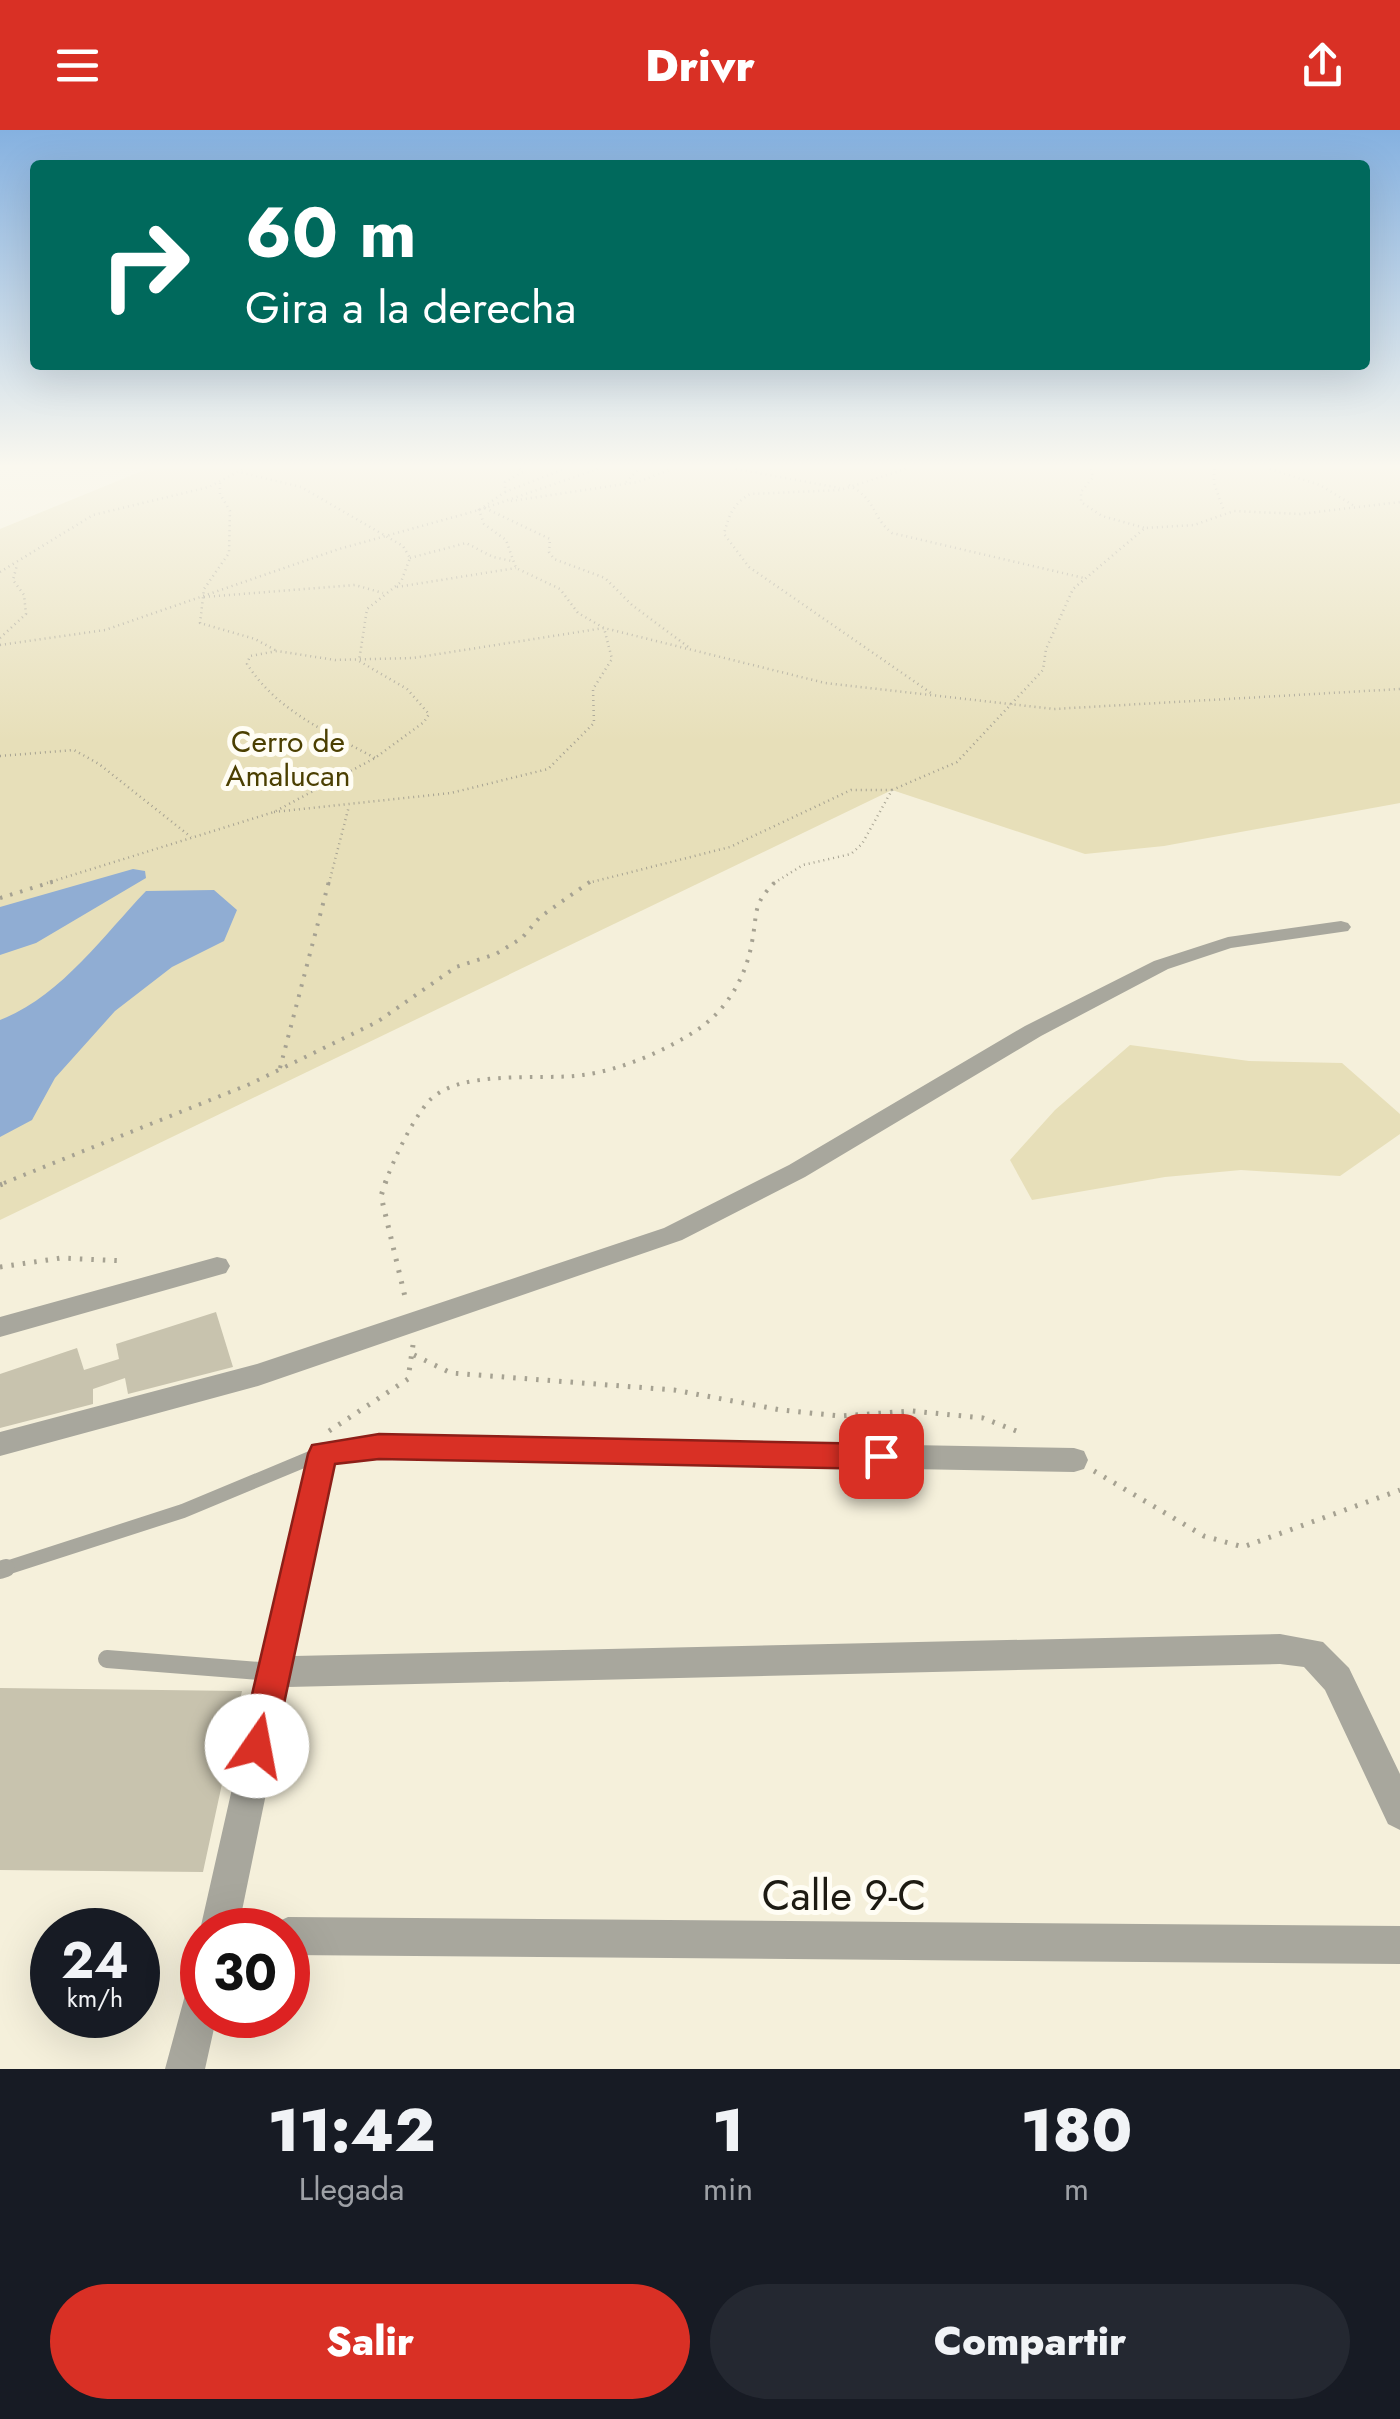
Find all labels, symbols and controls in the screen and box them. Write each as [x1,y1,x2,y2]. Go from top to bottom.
text: Drivr [645,33,755,98]
icon: menu [50,38,105,93]
icon: share [1295,38,1350,93]
text: 60 m [245,182,417,283]
icon: right [80,200,210,330]
text: Gira a la derecha [245,275,576,340]
park label: Cerro de Amalucan [226,720,350,797]
pin [839,1414,924,1499]
icon: arrive [854,1429,909,1484]
position arrow [205,1694,309,1798]
street label: Calle 9-C [762,1865,926,1926]
speed limit sign: 30 [180,1908,310,2038]
text: 24 [61,1924,129,1997]
text: km/h [67,1980,123,2016]
text: 11:42 [268,2087,435,2174]
text: 1 [712,2087,744,2174]
text: 180 [1021,2087,1132,2174]
text: Llegada [299,2166,404,2212]
text: min [703,2166,753,2212]
text: m [1064,2166,1089,2212]
button: Salir [50,2284,690,2399]
button: Compartir [710,2284,1350,2399]

